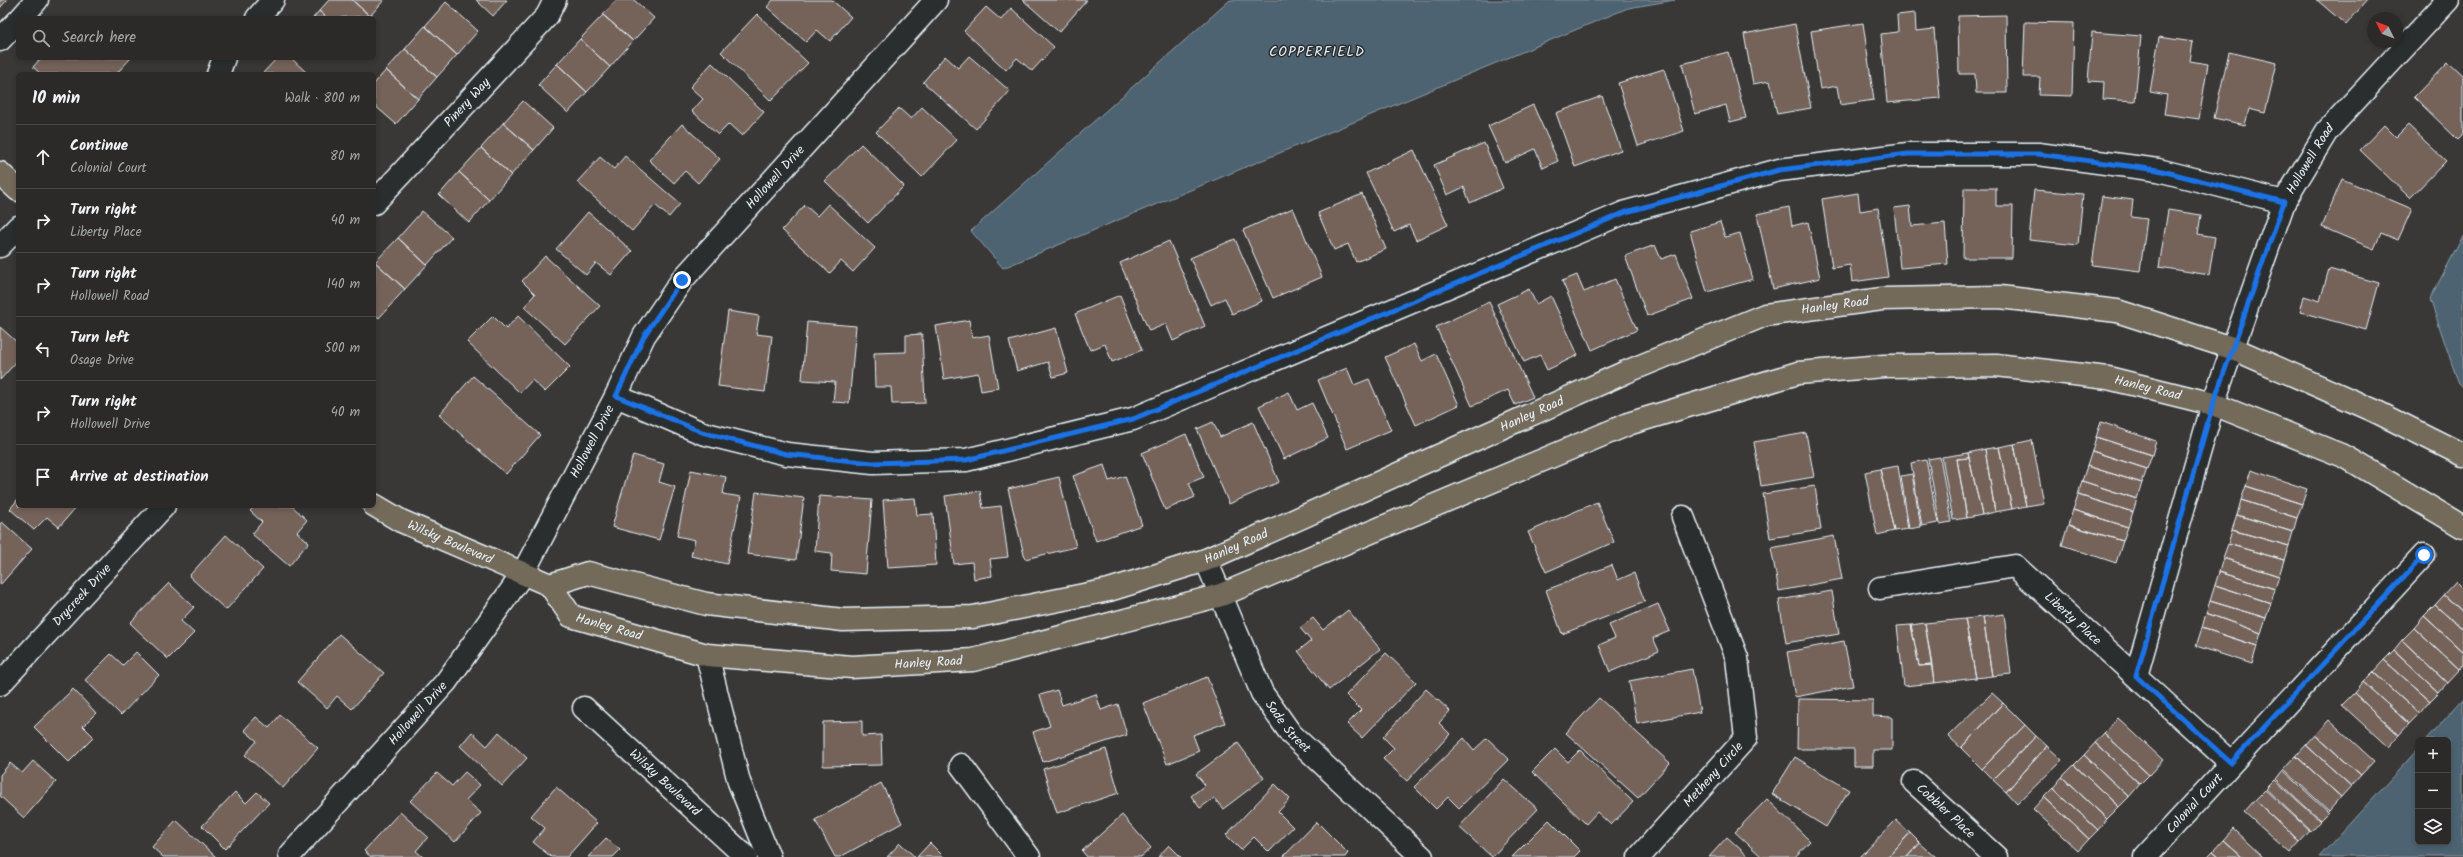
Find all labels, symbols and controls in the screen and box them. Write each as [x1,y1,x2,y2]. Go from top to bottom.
north arrow [2367,12,2403,48]
search box [16,16,376,60]
text: Search here [62,26,136,50]
icon: search [30,27,52,49]
district label: COPPERFIELD [1269,41,1365,63]
street label: Pinery Way [439,72,496,132]
text: 10 min [32,85,80,112]
text: Walk · 800 m [285,88,360,109]
street label: Hollowell Road [2281,119,2340,198]
text: Continue [70,134,128,158]
street label: Hollowell Drive [740,140,810,214]
icon: ahead [32,146,54,168]
text: 80 m [330,146,360,167]
text: Colonial Court [70,158,147,179]
text: Turn right [70,198,137,222]
icon: right [32,210,54,232]
text: 40 m [331,210,360,231]
text: Liberty Place [70,222,142,243]
text: Turn right [70,262,137,286]
route end [673,271,691,289]
icon: right [32,274,54,296]
text: 140 m [327,274,360,295]
text: Hollowell Road [70,286,149,307]
street label: Hanley Road [1800,290,1871,320]
text: Turn left [70,326,130,350]
icon: left [32,338,54,360]
text: 500 m [324,338,360,359]
text: Osage Drive [70,350,134,371]
street label: Hanley Road [2112,369,2184,406]
text: Turn right [70,390,137,414]
street label: Hanley Road [1496,390,1568,438]
street label: Hollowell Drive [564,401,620,482]
icon: right [32,402,54,424]
text: 40 m [331,402,360,423]
text: Hollowell Drive [70,414,150,435]
text: Arrive at destination [70,465,209,489]
icon: arrive [32,466,54,488]
street label: Wilsky Boulevard [404,514,497,570]
street label: Hanley Road [1201,523,1272,570]
route start [2415,546,2433,564]
street label: Drycreek Drive [47,559,117,631]
street label: Liberty Place [2039,587,2106,651]
street label: Hanley Road [573,607,645,647]
street label: Hanley Road [894,650,964,675]
street label: Hollowell Drive [383,676,453,750]
street label: Sade Street [1260,696,1317,759]
street label: Metheny Circle [1678,737,1749,812]
map controls [2415,737,2451,845]
button: + [2415,737,2451,773]
street label: Wilsky Boulevard [624,744,706,821]
street label: Colonial Court [2161,767,2229,839]
button: − [2415,773,2451,809]
street label: Cobbler Place [1911,778,1980,844]
button: layers [2415,809,2451,845]

